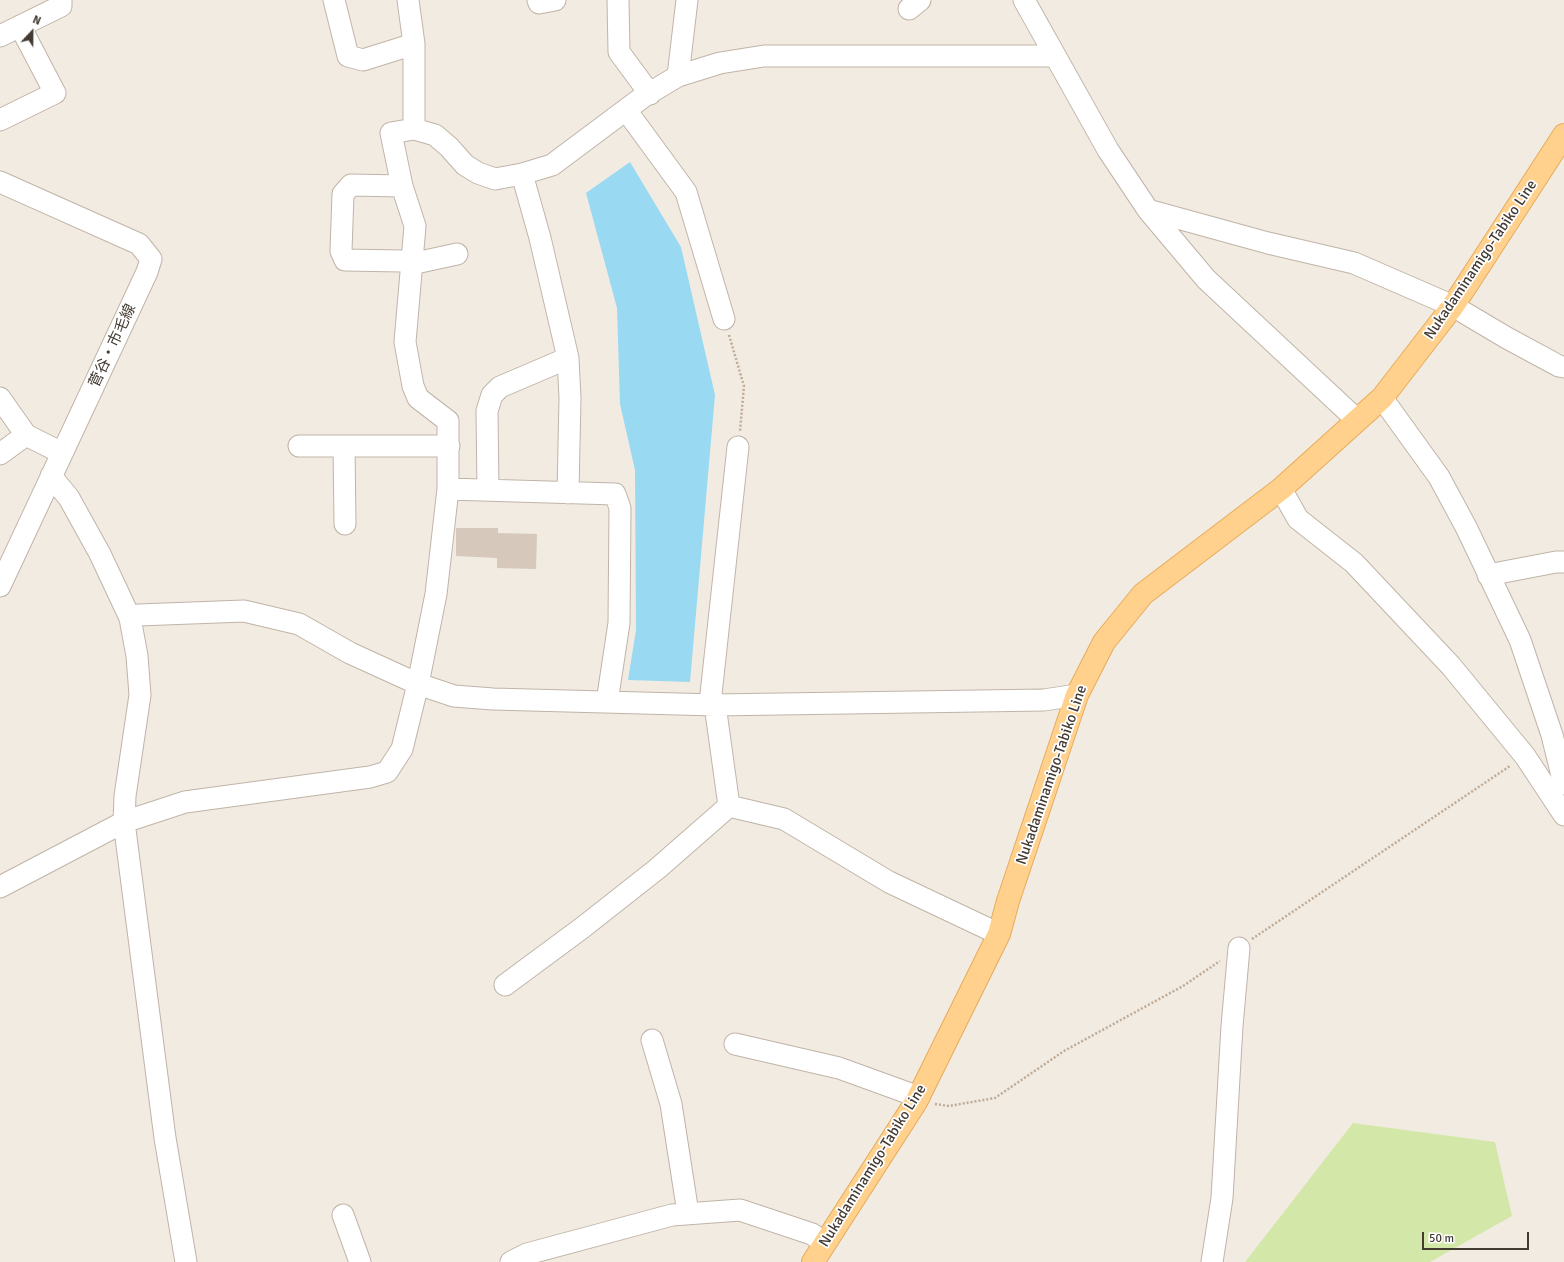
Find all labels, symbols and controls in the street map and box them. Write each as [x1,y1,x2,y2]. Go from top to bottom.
north arrow [12,12,52,52]
text: N [31,13,43,28]
street label: Nukadaminamigo-Tabiko Line [1421,177,1541,343]
street label: 菅谷・市毛線 [86,301,140,391]
street label: Nukadaminamigo-Tabiko Line [1013,683,1091,867]
street label: Nukadaminamigo-Tabiko Line [815,1081,931,1251]
scale bar [1424,1224,1531,1250]
text: 50 m [1429,1231,1454,1246]

